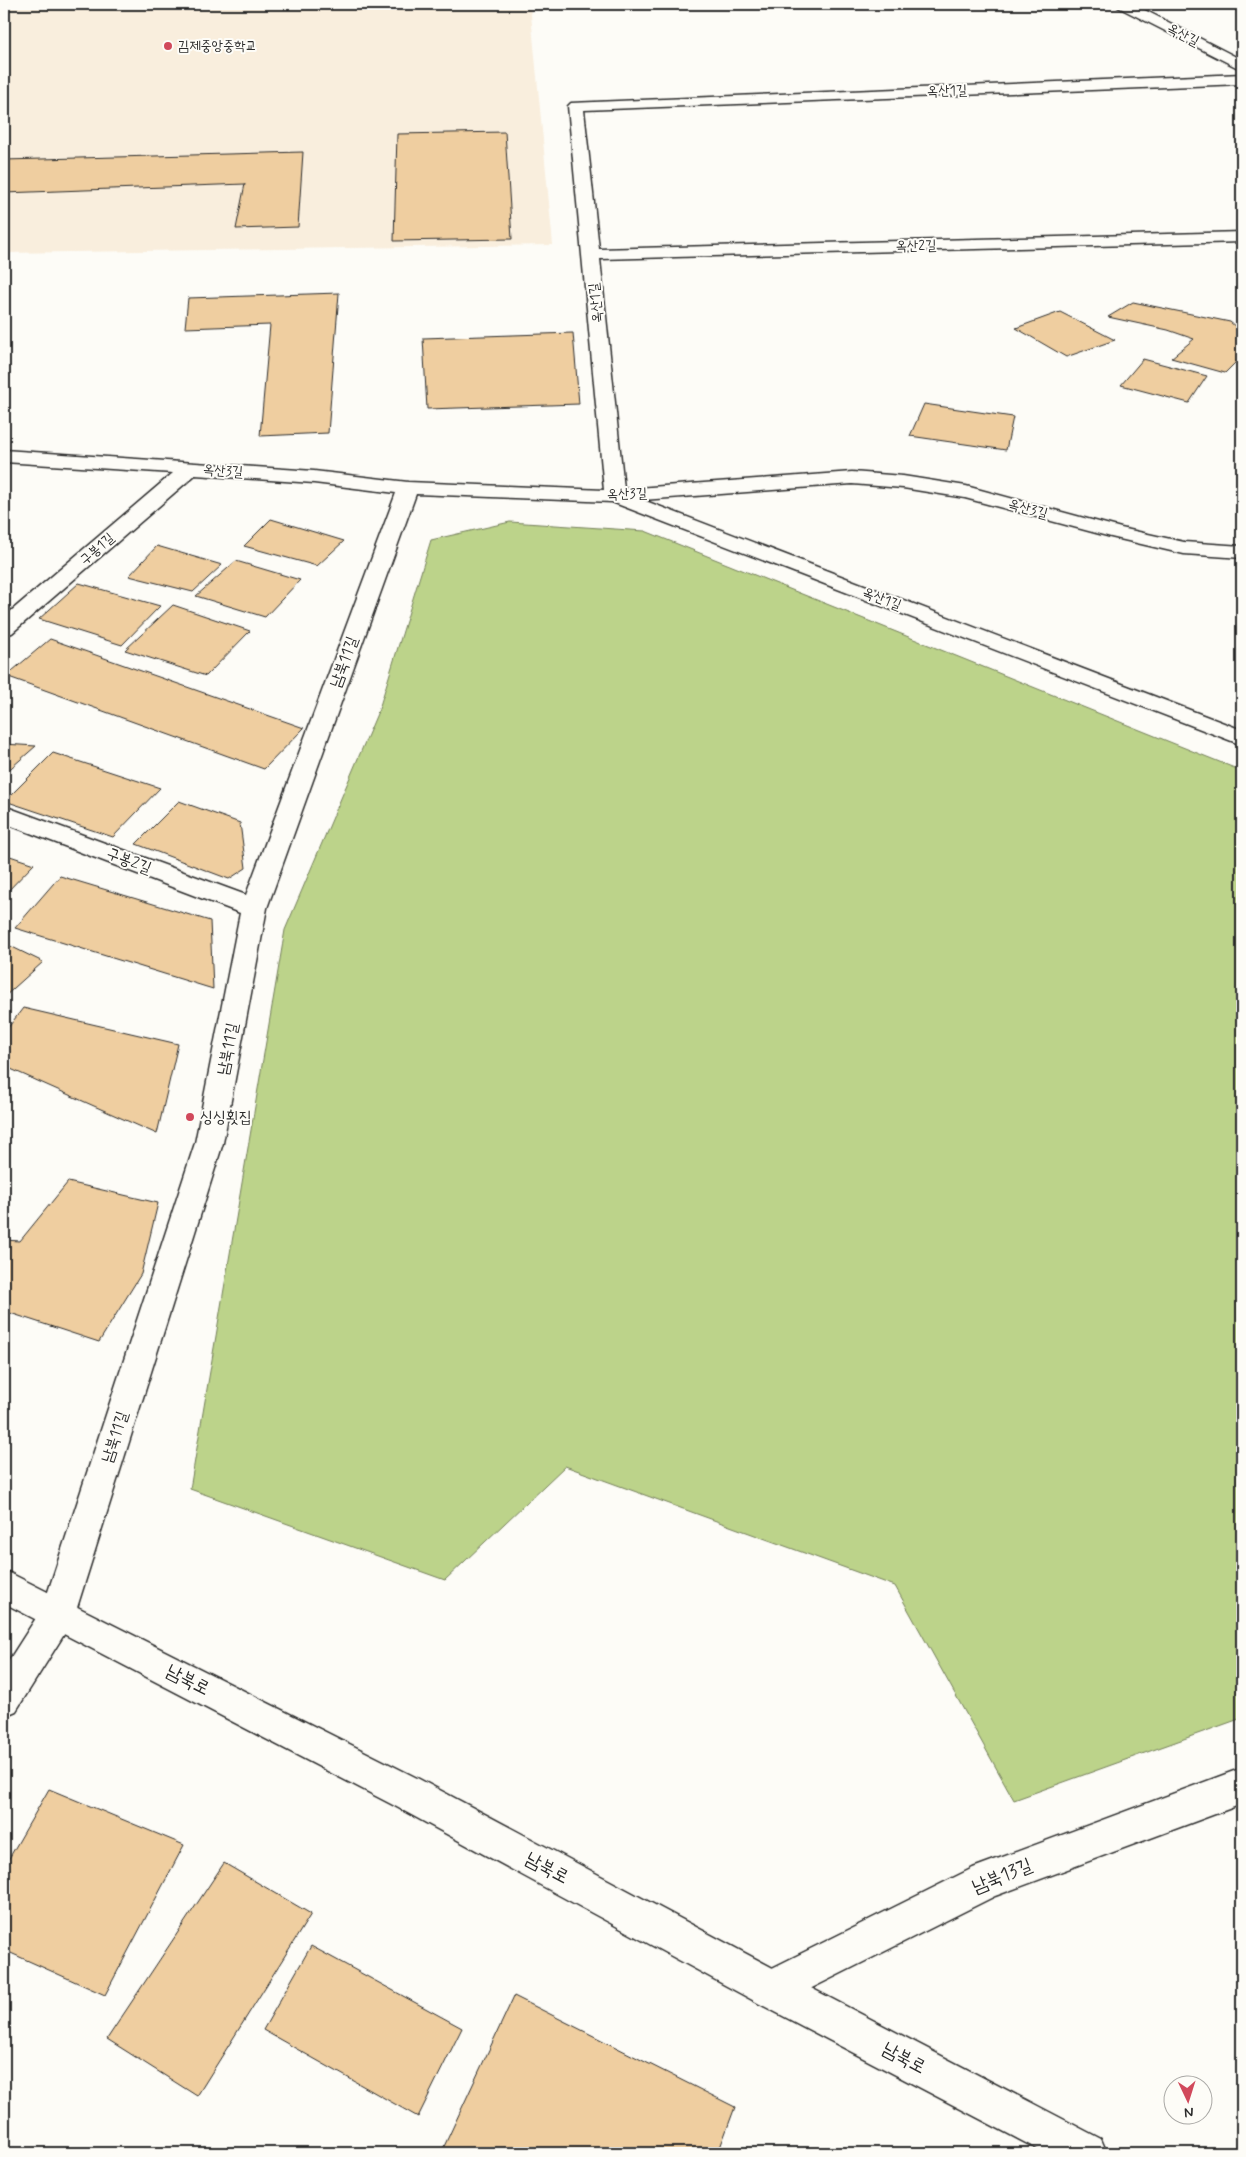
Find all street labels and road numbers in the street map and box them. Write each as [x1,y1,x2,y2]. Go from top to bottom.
street label: 옥산길 [1164,19,1203,51]
street label: 옥산1길 [927,81,968,101]
street label: 옥산2길 [896,237,937,255]
street label: 옥산1길 [585,281,607,324]
street label: 옥산3길 [202,461,244,481]
street label: 옥산3길 [607,484,648,504]
street label: 옥산3길 [1006,495,1050,523]
street label: 구봉1길 [76,529,119,569]
street label: 옥산1길 [860,583,905,615]
street label: 남북11길 [325,633,363,690]
street label: 구봉2길 [104,843,155,879]
street label: 남북11길 [213,1021,243,1077]
street label: 남북11길 [97,1408,133,1465]
street label: 남북로 [162,1658,214,1702]
street label: 남북로 [521,1846,573,1890]
street label: 남북13길 [968,1853,1036,1899]
street label: 남북로 [878,2036,930,2080]

